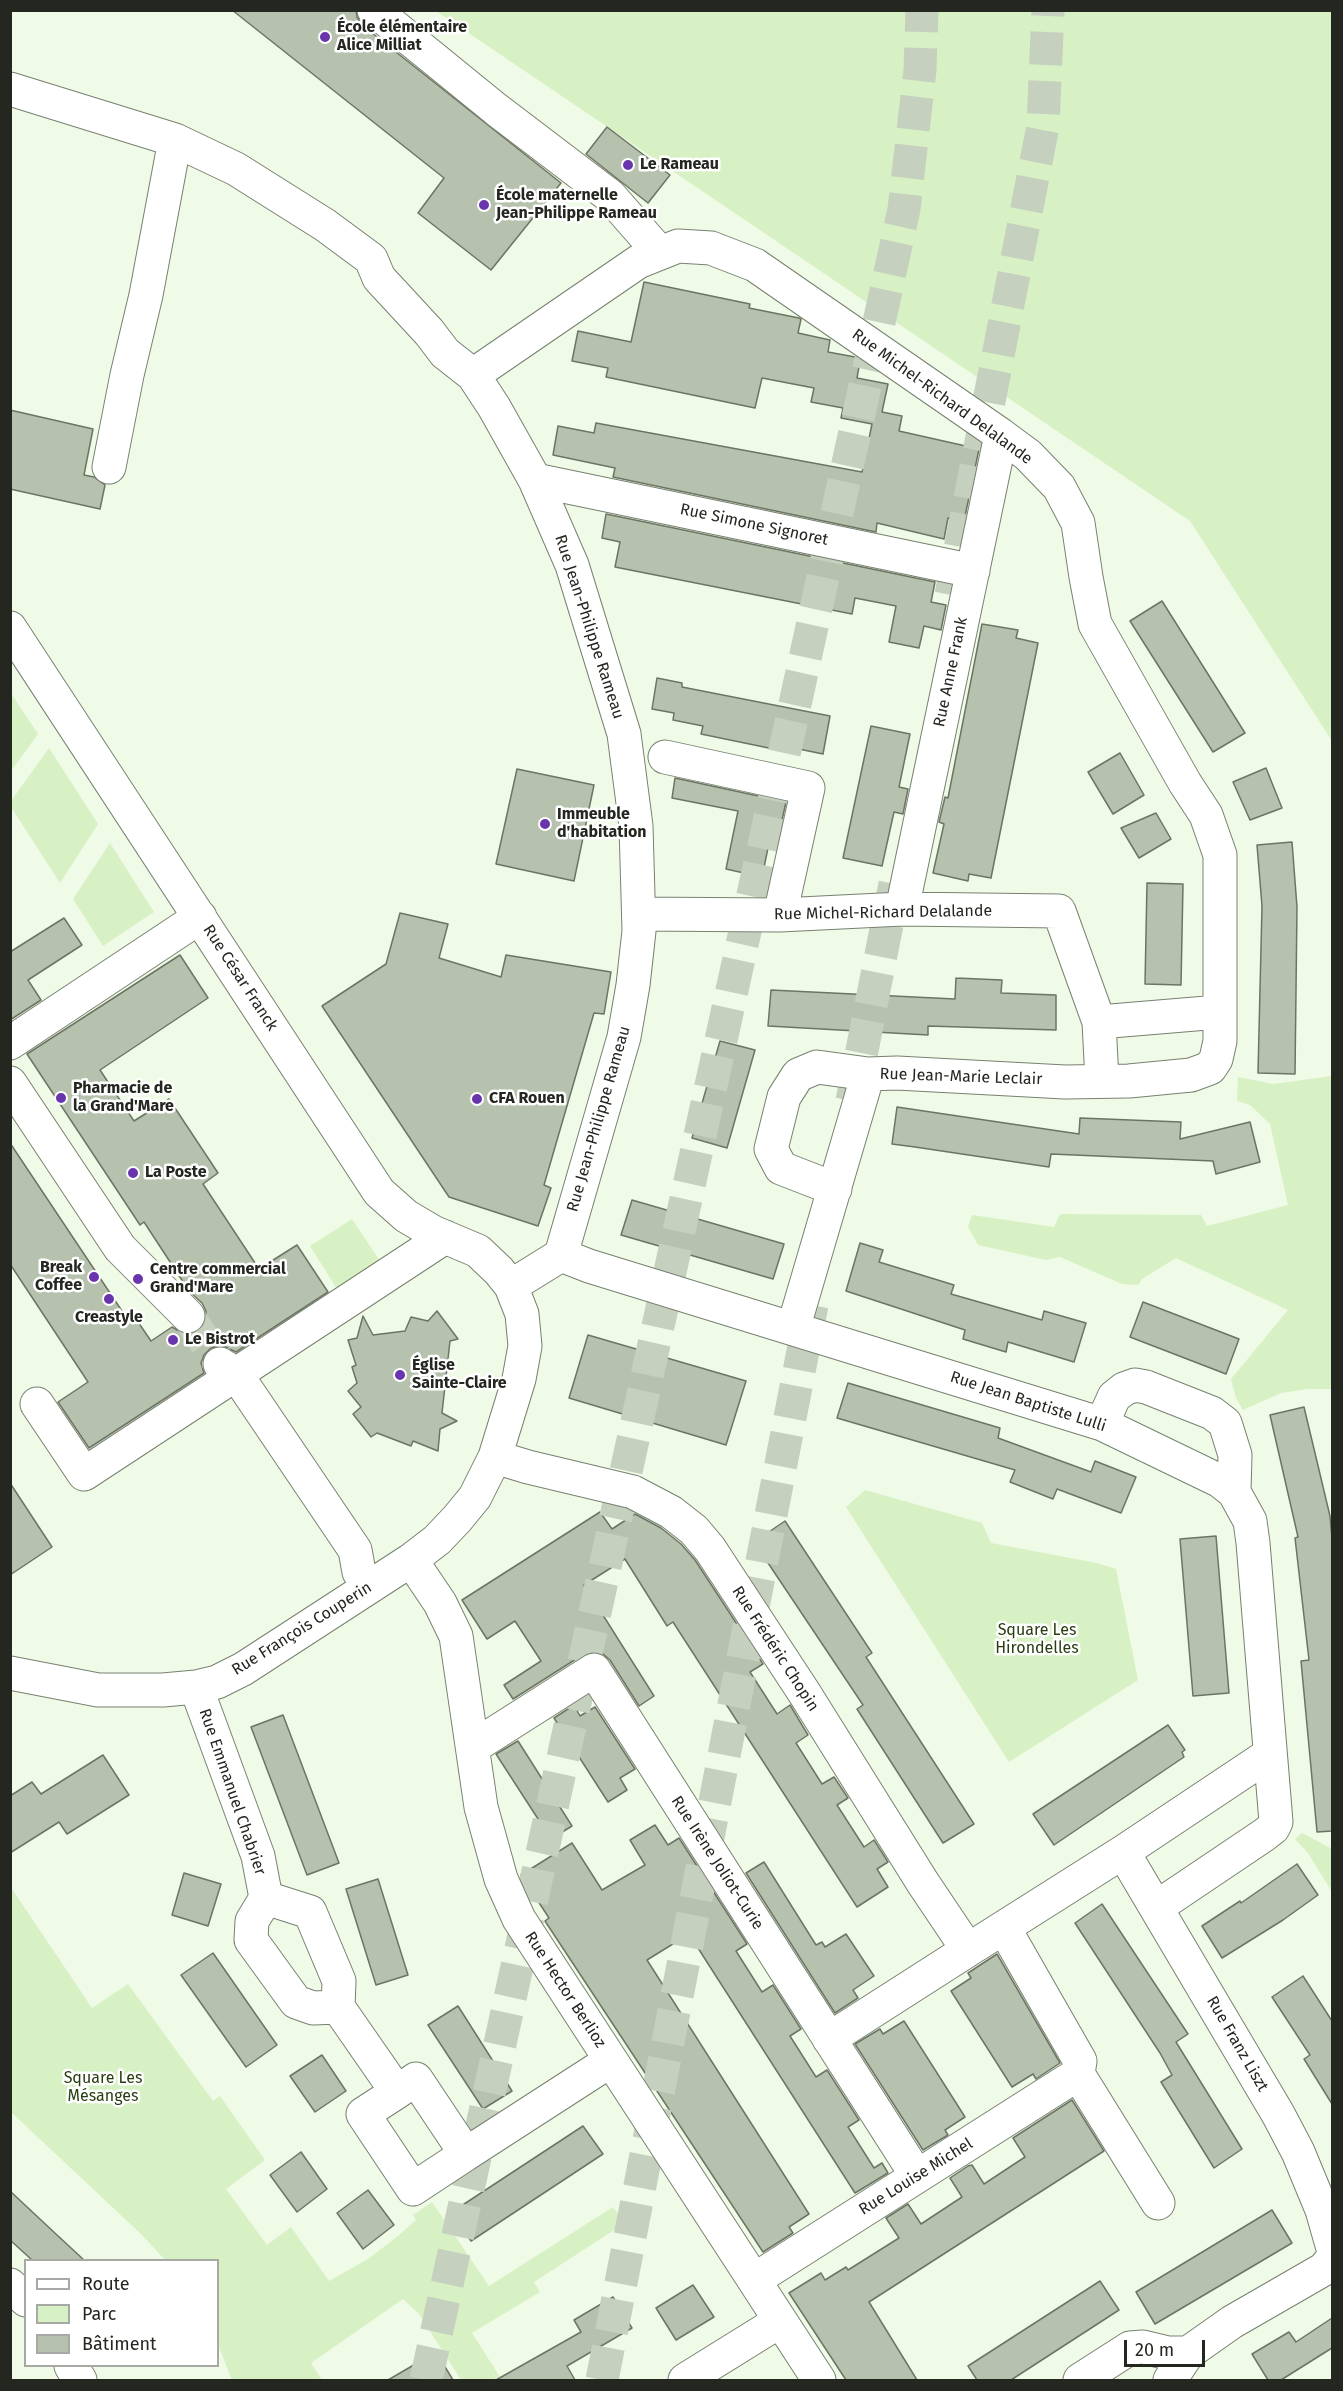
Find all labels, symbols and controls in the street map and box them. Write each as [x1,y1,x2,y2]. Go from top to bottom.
place label: École élémentaire Alice Milliat [337,18,467,56]
marker: École élémentaire Alice Milliat [318,30,332,44]
place label: Le Rameau [640,155,719,175]
marker: Le Rameau [621,158,635,172]
place label: École maternelle Jean-Philippe Rameau [496,186,657,224]
marker: École maternelle Jean-Philippe Rameau [477,198,491,212]
street label: Rue Michel-Richard Delalande [848,325,1036,469]
street label: Rue Simone Signoret [678,500,830,550]
street label: Rue Jean-Philippe Rameau [550,533,628,721]
street label: Rue Anne Frank [930,615,972,729]
place label: Immeuble d'habitation [557,805,646,843]
marker: Immeuble d'habitation [538,817,552,831]
street label: Rue Michel-Richard Delalande [774,901,992,925]
street label: Rue César Franck [199,921,281,1035]
street label: Rue Jean-Philippe Rameau [563,1024,635,1214]
street label: Rue Jean-Marie Leclair [879,1065,1043,1089]
place label: Pharmacie de la Grand'Mare [73,1079,174,1117]
place label: CFA Rouen [489,1089,565,1109]
marker: Pharmacie de la Grand'Mare [54,1091,68,1105]
marker: CFA Rouen [470,1092,484,1106]
place label: La Poste [145,1163,207,1183]
marker: La Poste [126,1166,140,1180]
place label: Break Coffee [35,1258,82,1296]
place label: Centre commercial Grand'Mare [150,1260,286,1298]
marker: Break Coffee [87,1270,101,1284]
marker: Centre commercial Grand'Mare [131,1272,145,1286]
marker: Creastyle [102,1292,116,1306]
place label: Creastyle [75,1308,143,1328]
place label: Le Bistrot [185,1330,255,1350]
marker: Le Bistrot [166,1333,180,1347]
place label: Église Sainte-Claire [412,1356,507,1394]
marker: Église Sainte-Claire [393,1368,407,1382]
street label: Rue Jean Baptiste Lulli [948,1368,1108,1436]
street label: Rue François Couperin [228,1578,376,1680]
street label: Rue Frédéric Chopin [727,1583,823,1715]
park label: Square Les Hirondelles [995,1621,1079,1659]
street label: Rue Emmanuel Chabrier [194,1706,270,1878]
street label: Rue Irène Joliot-Curie [667,1793,767,1933]
street label: Rue Hector Berlioz [520,1928,610,2052]
street label: Rue Franz Liszt [1202,1993,1272,2095]
park label: Square Les Mésanges [64,2069,142,2107]
street label: Rue Louise Michel [856,2134,976,2220]
legend [24,2259,219,2367]
text: Route [82,2273,130,2295]
text: Parc [82,2303,116,2325]
scale bar [1127,2328,1208,2366]
text: Bâtiment [82,2333,157,2355]
text: 20 m [1135,2339,1174,2361]

